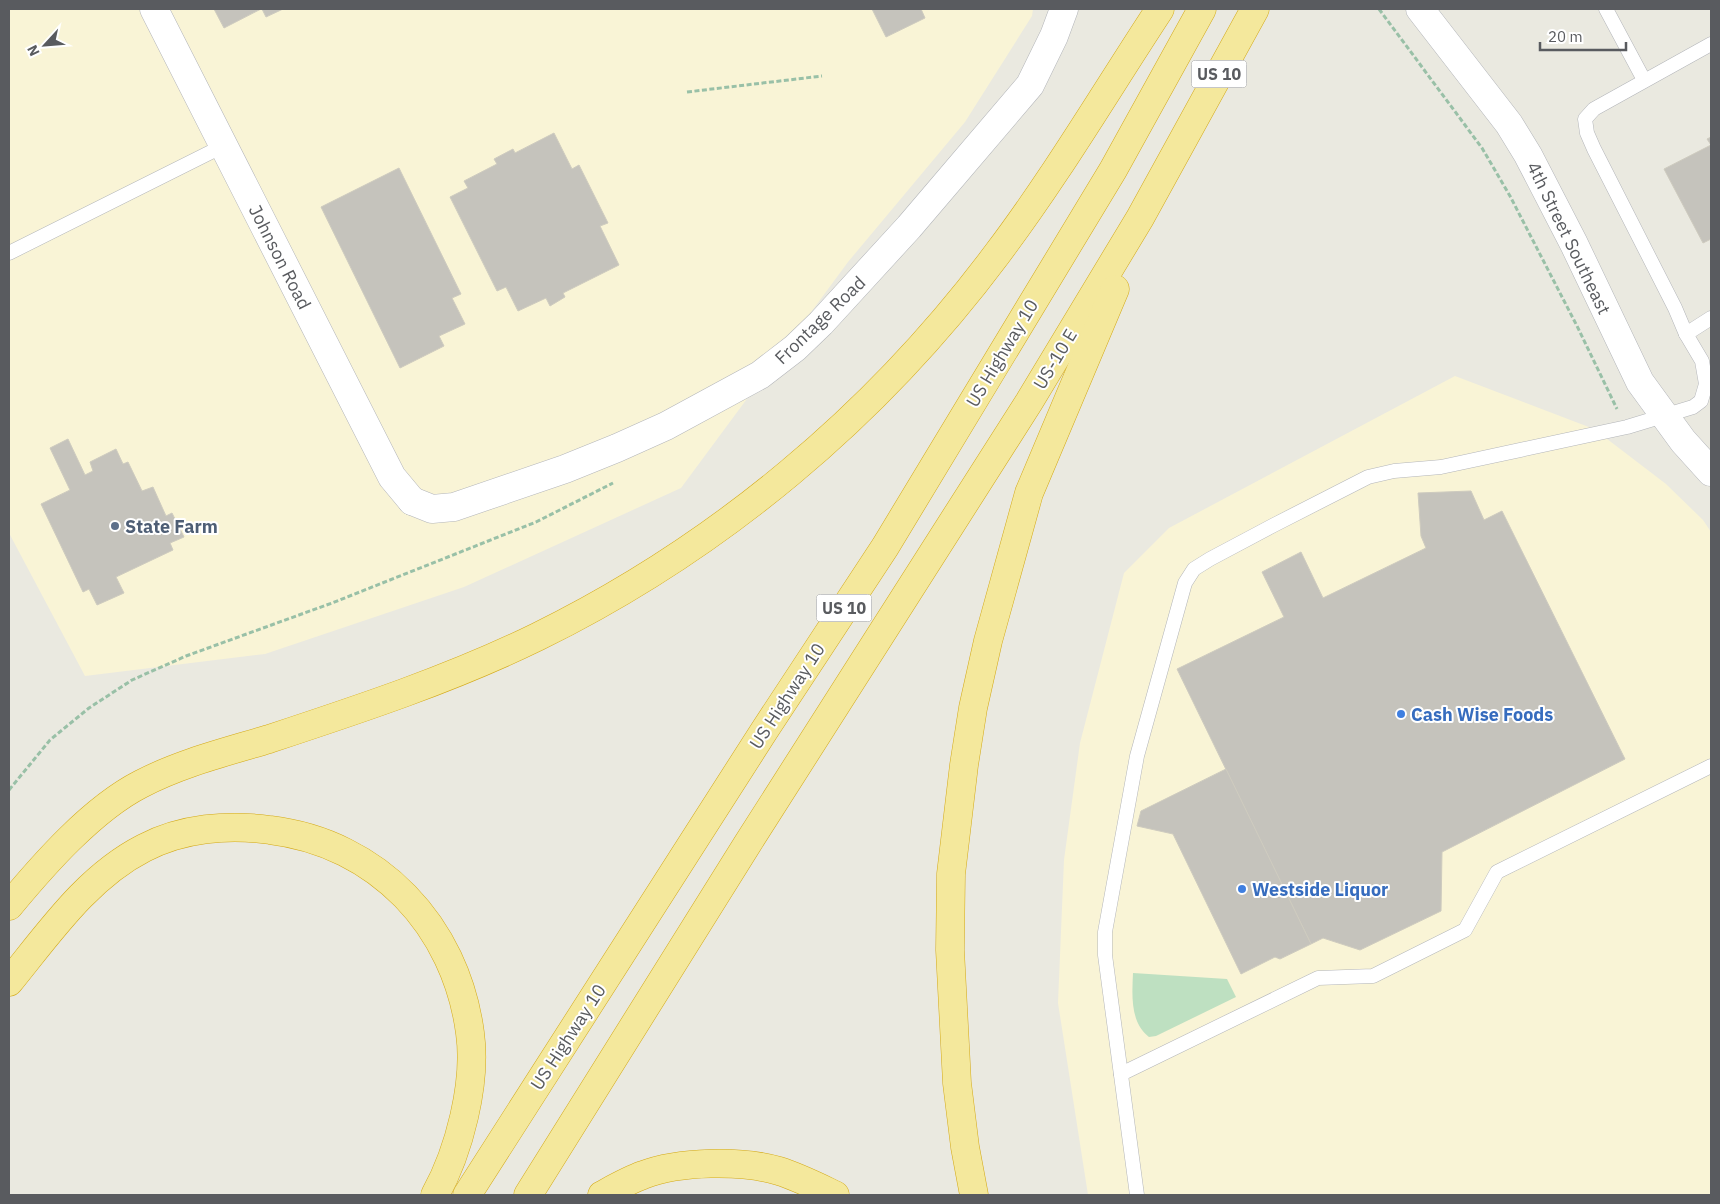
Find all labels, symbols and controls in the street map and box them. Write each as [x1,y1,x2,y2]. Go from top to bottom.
north arrow [20,20,70,70]
scale bar [1540,20,1626,52]
text: 20 m [1548,27,1583,46]
text: N [23,42,44,59]
road number: US 10 [1192,61,1246,88]
street label: 4th Street Southeast [1522,158,1616,318]
street label: Johnson Road [244,201,316,313]
street label: Frontage Road [770,271,870,369]
street label: US Highway 10 [961,295,1043,411]
street label: US-10 E [1028,325,1082,393]
place label: State Farm [125,515,218,538]
marker: State Farm [109,520,121,532]
road number: US 10 [816,594,872,622]
street label: US Highway 10 [744,639,830,753]
place label: Cash Wise Foods [1411,703,1553,726]
marker: Cash Wise Foods [1395,708,1407,720]
place label: Westside Liquor [1252,878,1388,901]
marker: Westside Liquor [1236,883,1248,895]
street label: US Highway 10 [525,980,611,1094]

